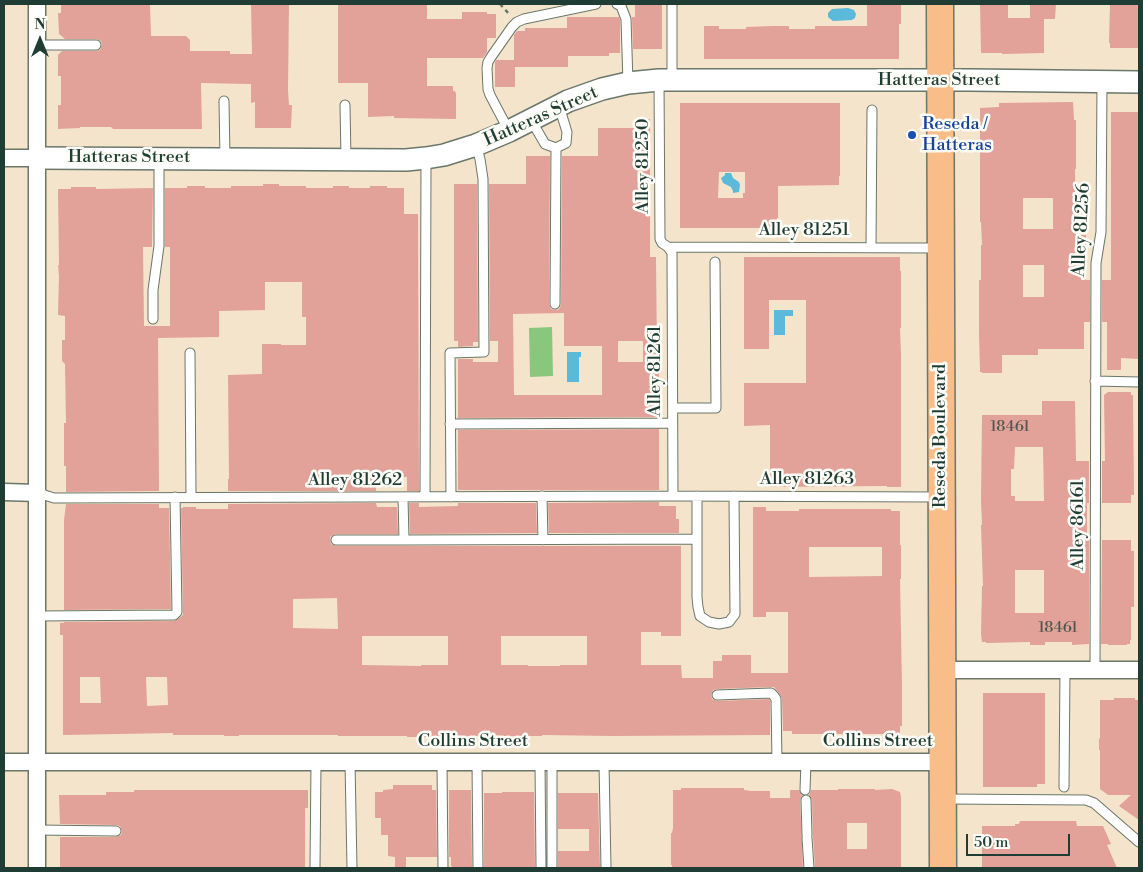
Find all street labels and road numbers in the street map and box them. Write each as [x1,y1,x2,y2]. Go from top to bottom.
street label: Hatteras Street [878,70,1000,92]
street label: Hatteras Street [481,82,601,152]
street label: Alley 81250 [633,118,655,214]
street label: Hatteras Street [68,147,190,169]
street label: Alley 81256 [1069,182,1095,278]
street label: Alley 81251 [758,220,850,242]
street label: Alley 81261 [645,325,667,417]
street label: Reseda Boulevard [930,364,952,508]
street label: Alley 81263 [760,469,854,491]
street label: Alley 81262 [308,470,402,492]
street label: Alley 86161 [1068,479,1090,571]
street label: Collins Street [418,731,528,753]
street label: Collins Street [823,731,933,753]

